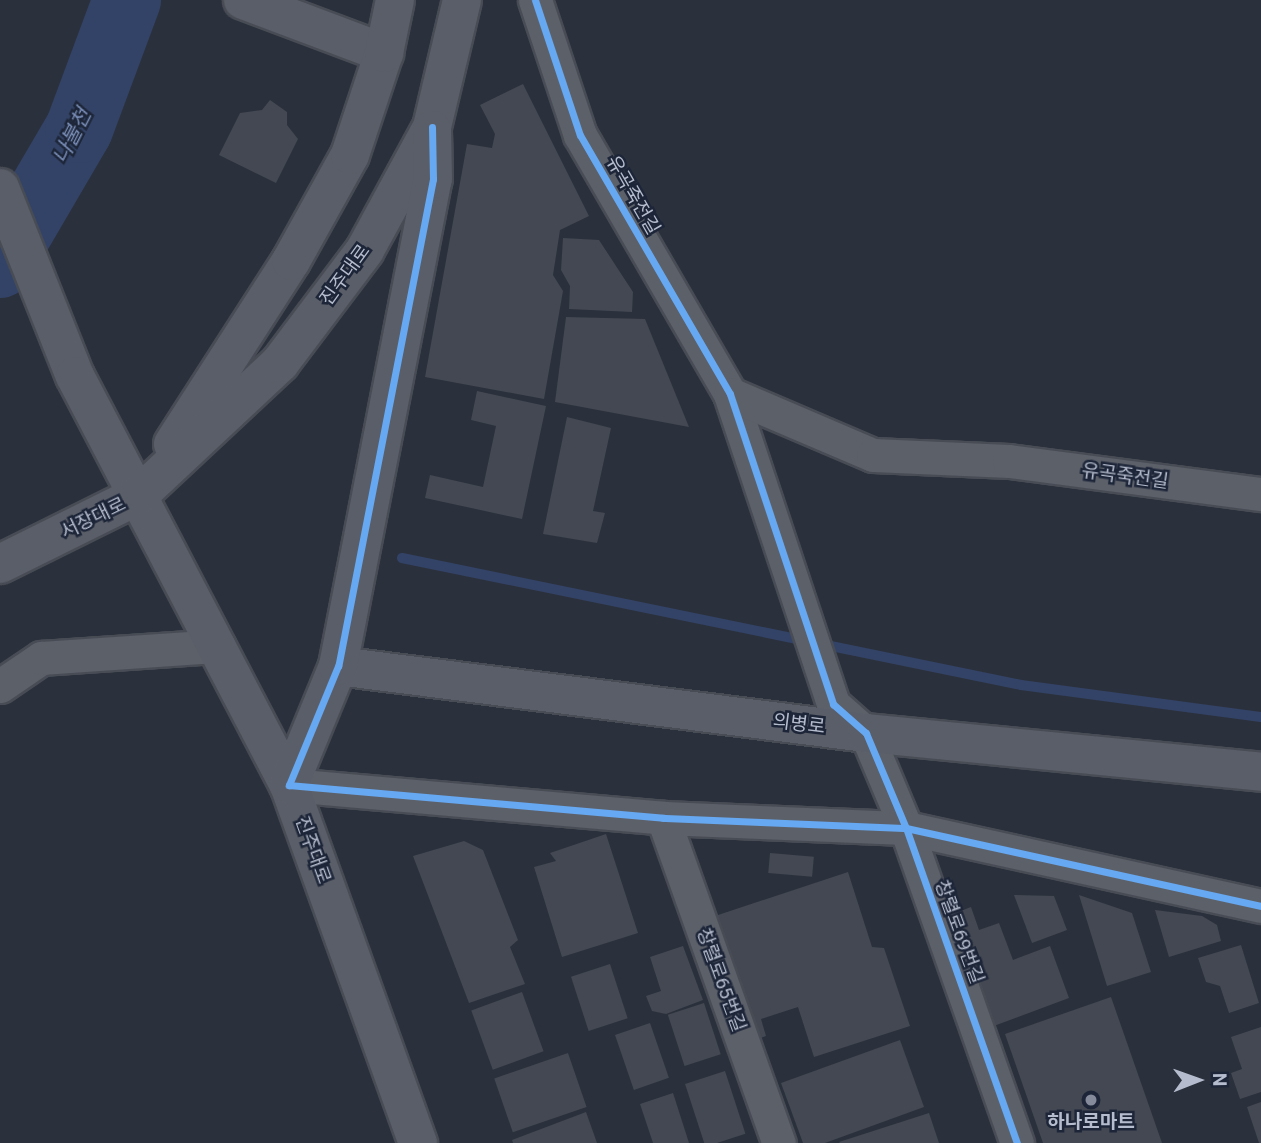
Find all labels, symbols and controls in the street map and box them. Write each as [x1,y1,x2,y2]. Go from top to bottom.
water label: 나불천 [48,104,96,168]
street label: 유곡죽전길 [601,151,665,239]
street label: 진주대로 [315,240,375,310]
street label: 유곡죽전길 [1080,459,1170,493]
street label: 서장대로 [57,492,129,544]
street label: 의병로 [772,709,826,739]
street label: 진주대로 [290,813,336,887]
street label: 창렬로69번길 [930,877,988,987]
street label: 창렬로65번길 [692,925,750,1035]
north arrow [1163,1045,1233,1115]
text: N [1208,1073,1231,1087]
marker: 하나로마트 [1083,1092,1099,1108]
place label: 하나로마트 [1047,1111,1135,1133]

